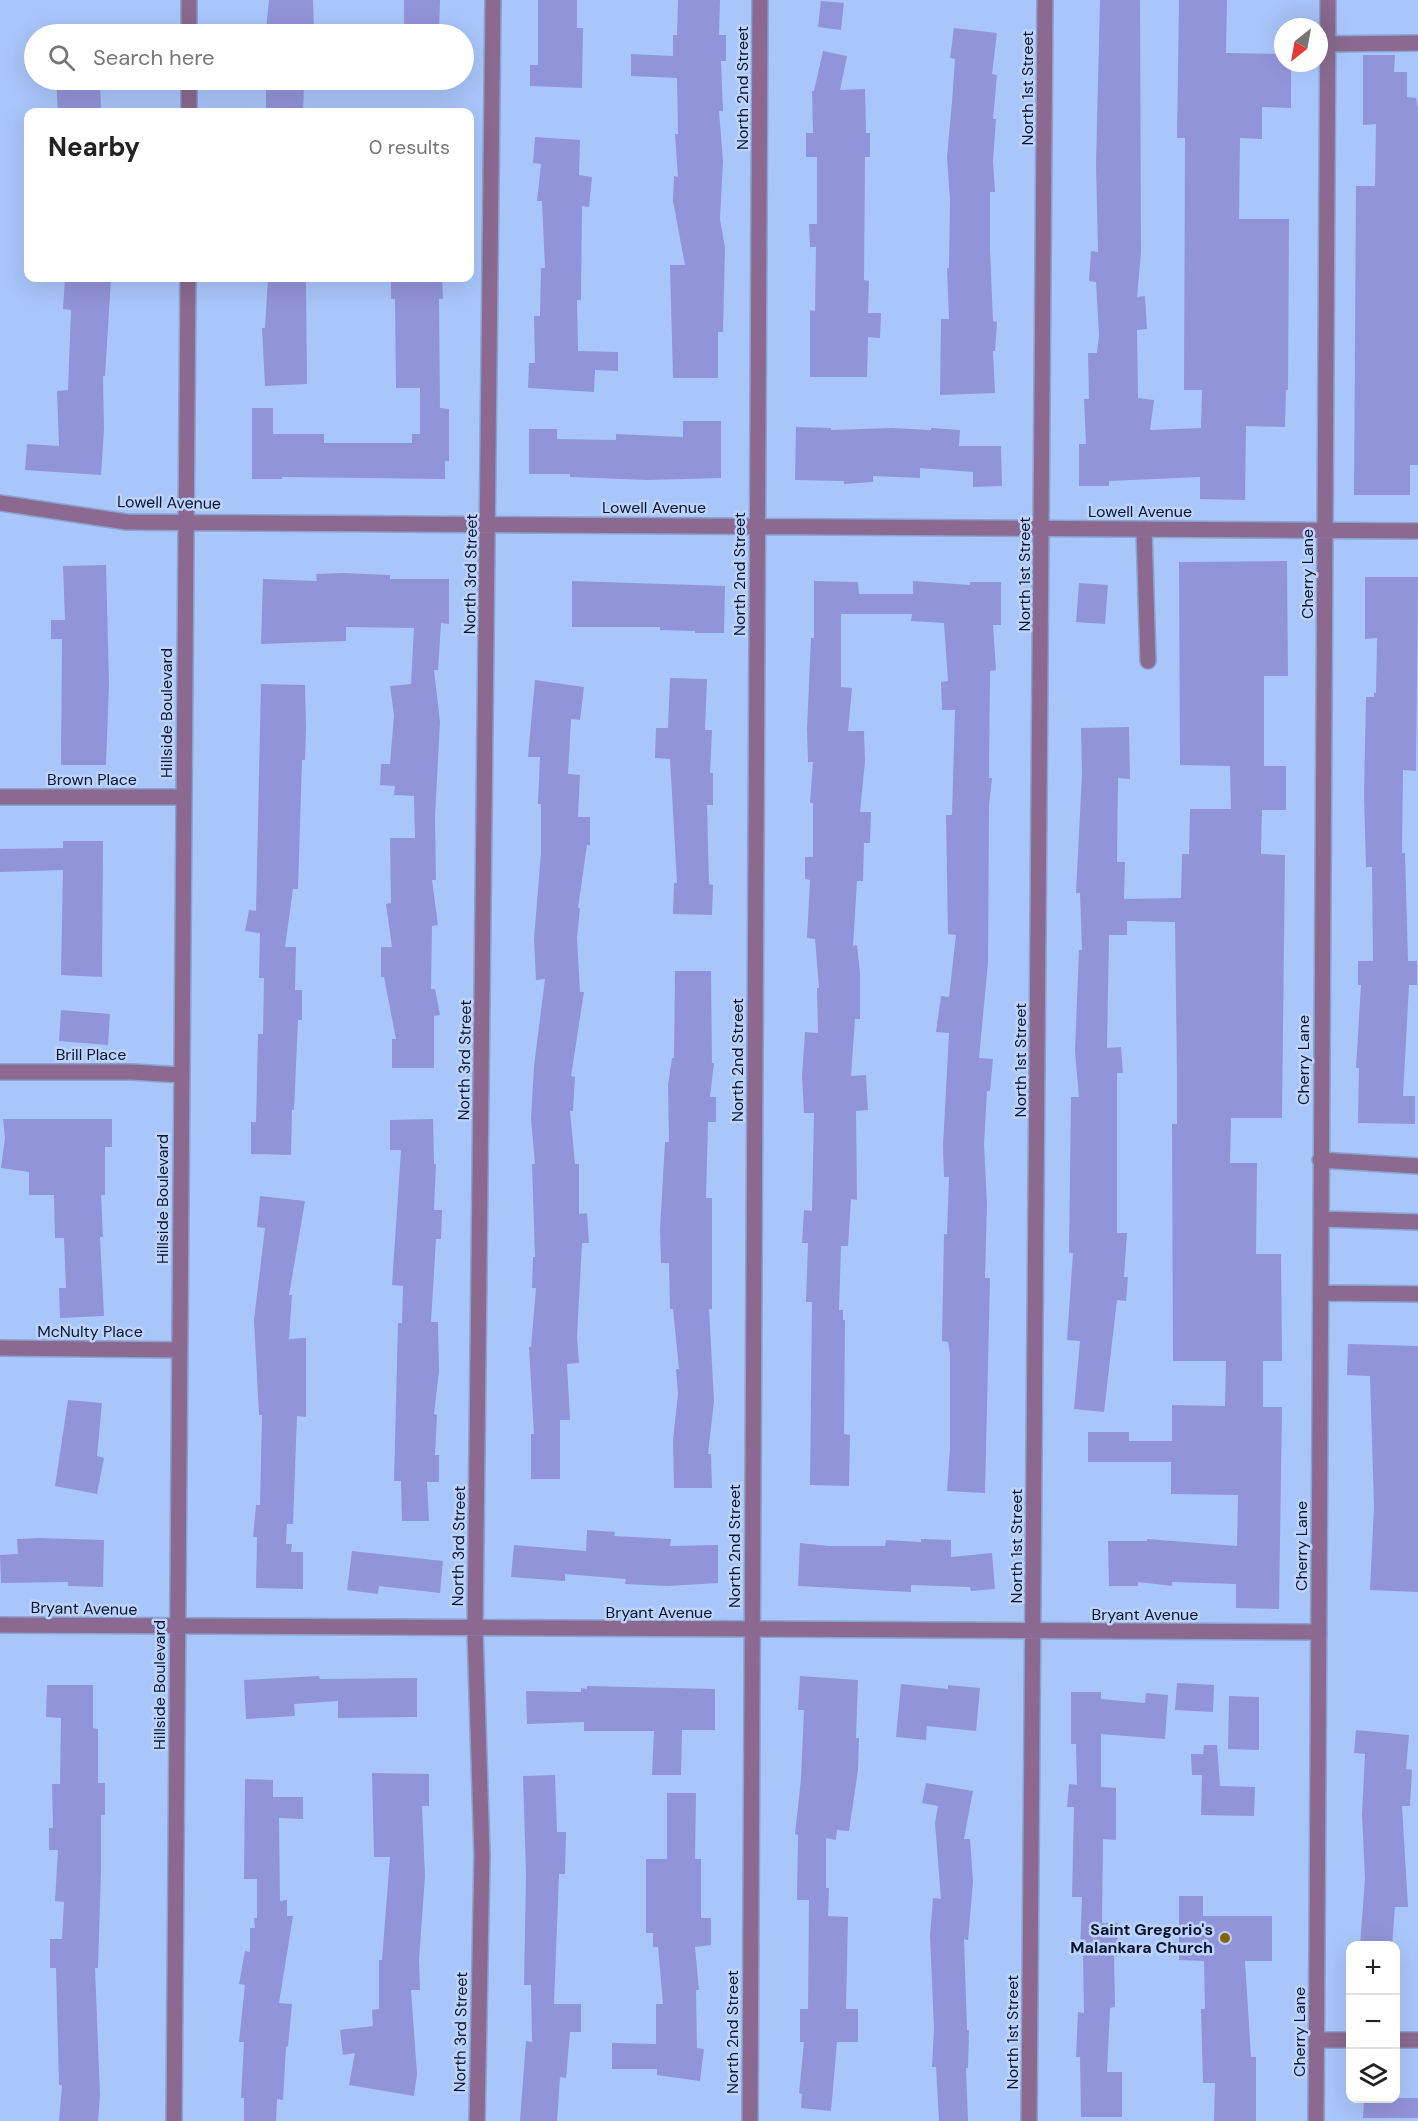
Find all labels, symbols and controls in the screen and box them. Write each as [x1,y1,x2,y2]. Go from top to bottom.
north arrow [1274,18,1328,72]
search box [24,24,474,90]
street label: North 2nd Street [732,26,753,150]
street label: North 1st Street [1017,31,1038,145]
icon: search [45,41,78,74]
text: Search here [93,43,214,72]
text: Nearby [48,130,140,164]
text: 0 results [369,134,450,160]
street label: Lowell Avenue [117,491,221,514]
street label: Lowell Avenue [602,497,706,518]
street label: Lowell Avenue [1088,501,1192,522]
street label: North 2nd Street [729,512,750,636]
street label: North 3rd Street [459,513,482,635]
street label: North 1st Street [1014,517,1035,631]
street label: Cherry Lane [1297,529,1318,619]
street label: Hillside Boulevard [156,648,177,778]
street label: Brown Place [47,769,137,790]
street label: North 2nd Street [727,998,748,1122]
street label: North 3rd Street [453,999,476,1121]
street label: North 1st Street [1010,1003,1031,1117]
street label: Cherry Lane [1293,1015,1314,1105]
street label: Brill Place [56,1044,126,1065]
street label: Hillside Boulevard [152,1134,173,1264]
street label: McNulty Place [37,1321,143,1342]
street label: North 2nd Street [724,1484,745,1608]
street label: North 3rd Street [447,1485,470,1607]
street label: North 1st Street [1006,1489,1027,1603]
street label: Cherry Lane [1291,1501,1312,1591]
street label: Bryant Avenue [30,1597,138,1620]
street label: Bryant Avenue [606,1602,712,1623]
street label: Bryant Avenue [1092,1604,1198,1625]
street label: Hillside Boulevard [149,1620,170,1750]
place label: Saint Gregorio's Malankara Church [1070,1919,1213,1958]
marker: Saint Gregorio's Malankara Church [1218,1931,1232,1945]
map controls [1346,1941,1400,2103]
button: + [1346,1941,1400,1995]
street label: North 2nd Street [722,1970,743,2094]
street label: North 3rd Street [449,1971,472,2093]
street label: North 1st Street [1002,1975,1023,2089]
street label: Cherry Lane [1289,1987,1310,2077]
button: − [1346,1995,1400,2049]
button: layers [1346,2049,1400,2103]

